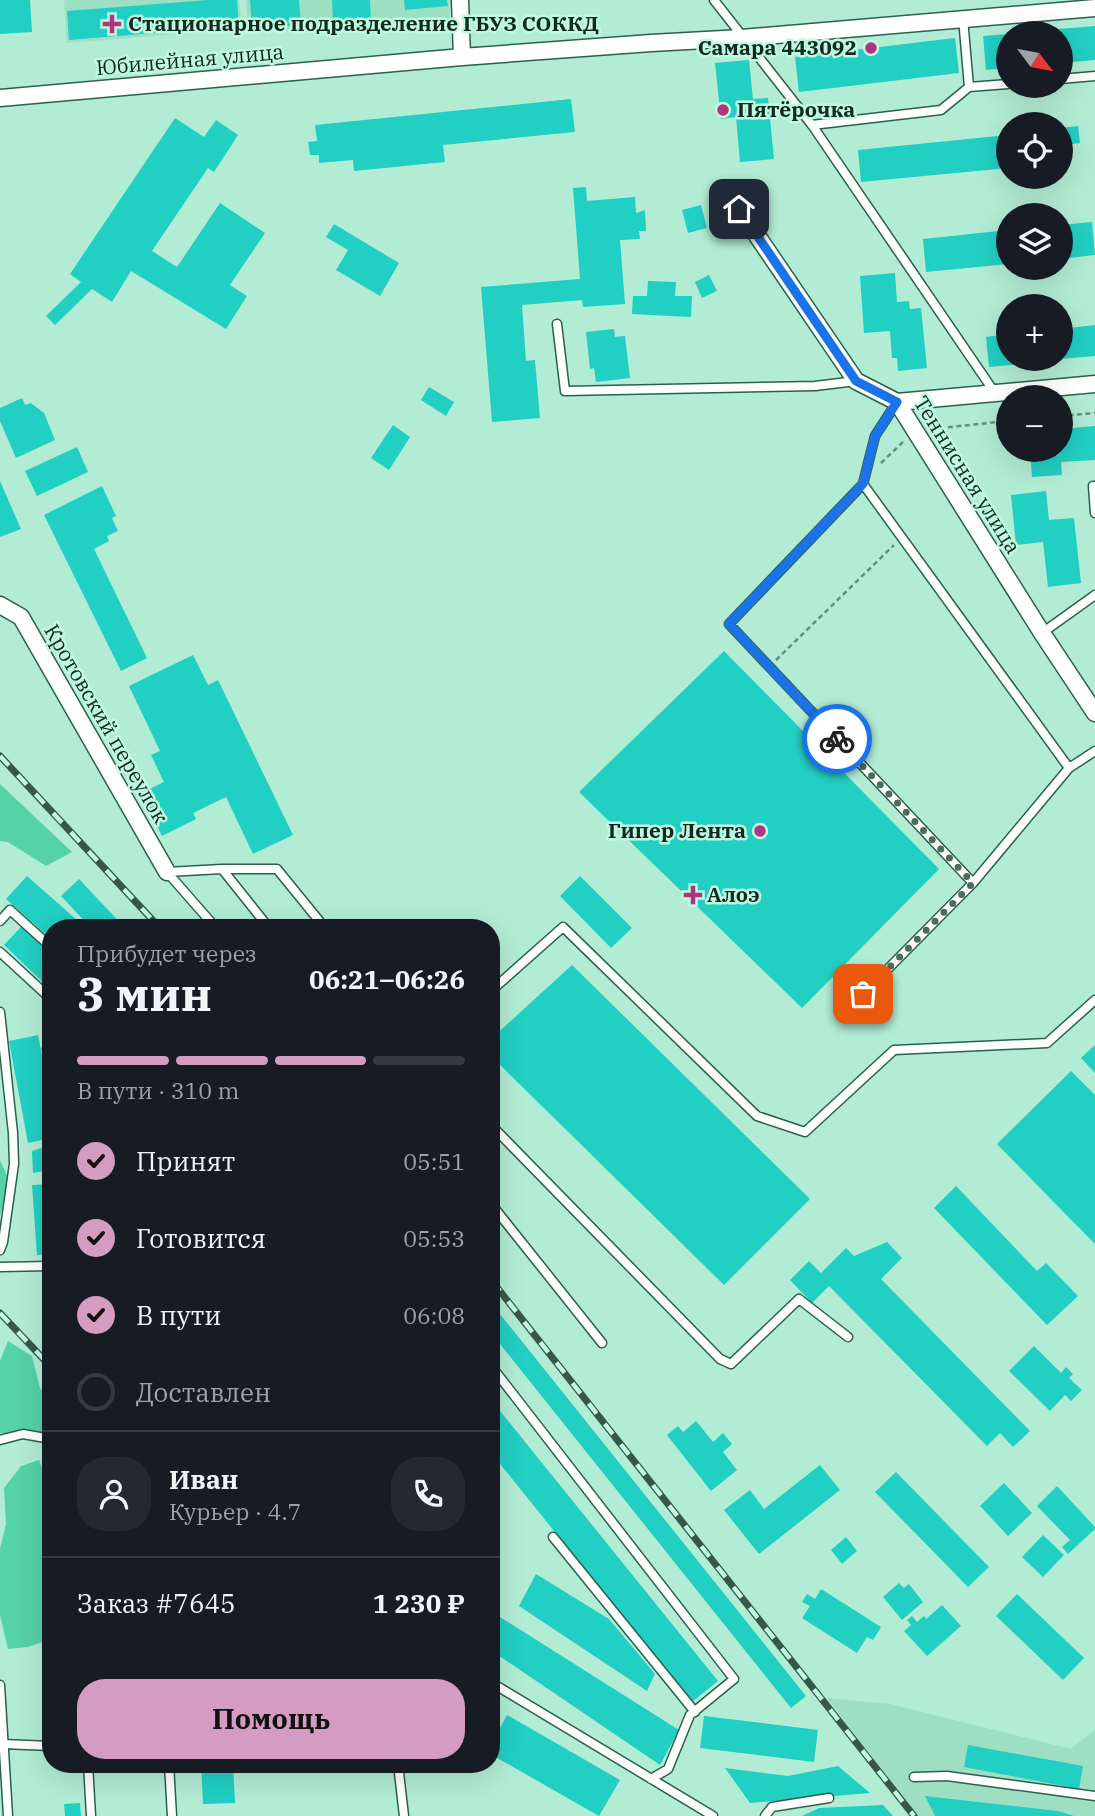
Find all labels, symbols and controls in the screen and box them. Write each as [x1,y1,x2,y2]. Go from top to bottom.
place label: Стационарное подразделение ГБУЗ СОККД [128,9,599,37]
marker: Стационарное подразделение ГБУЗ СОККД [102,14,122,34]
north arrow [996,21,1073,98]
map controls [996,21,1073,462]
place label: Самара 443092 [698,33,857,61]
street label: Юбилейная улица [95,37,285,81]
marker: Самара 443092 [863,40,879,56]
place label: Пятёрочка [737,95,855,123]
marker: Пятёрочка [715,102,731,118]
button: locate [996,112,1073,189]
pin [709,179,769,239]
icon: home [720,190,758,228]
button: layers [996,203,1073,280]
button: + [996,294,1073,371]
button: − [996,385,1073,462]
street label: Теннисная улица [908,390,1028,559]
street label: Кротовский переулок [38,619,175,828]
courier [802,704,872,774]
icon: bike [818,720,856,758]
place label: Гипер Лента [608,816,746,844]
marker: Гипер Лента [752,823,768,839]
place label: Алоэ [707,880,760,908]
marker: Алоэ [685,887,701,903]
text: Прибудет через [77,938,257,968]
text: 06:21–06:26 [309,962,465,996]
text: 3 мин [77,964,212,1024]
pin [833,964,893,1024]
icon: bag [844,975,882,1013]
text: В пути · 310 m [77,1075,239,1105]
icon: check [77,1142,115,1180]
text: Принят [136,1144,235,1178]
text: 05:51 [403,1146,465,1176]
icon: check [77,1219,115,1257]
text: Готовится [136,1221,266,1255]
text: 05:53 [403,1223,465,1253]
icon: check [77,1296,115,1334]
text: В пути [136,1298,221,1332]
text: 06:08 [403,1300,465,1330]
text: Доставлен [136,1375,271,1409]
button: person [77,1457,151,1531]
button: phone [391,1457,465,1531]
text: Иван [169,1462,238,1496]
text: Курьер · 4.7 [169,1496,301,1526]
text: Заказ #7645 [77,1586,236,1620]
text: 1 230 ₽ [373,1586,465,1620]
button: Помощь [77,1679,465,1759]

